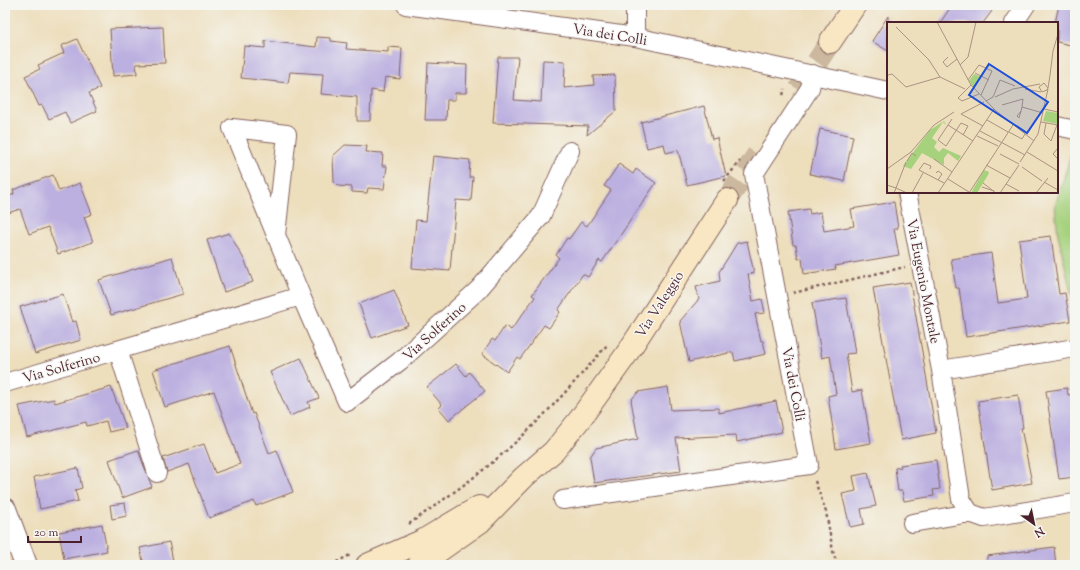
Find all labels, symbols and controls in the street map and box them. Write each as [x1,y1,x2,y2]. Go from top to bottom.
street label: Via dei Colli [571,20,649,52]
inset map [887,22,1058,193]
street label: Via Eugenio Montale [900,217,944,345]
street label: Via Valeggio [632,267,690,343]
street label: Via Solferino [399,298,472,367]
street label: Via dei Colli [775,345,809,423]
street label: Via Solferino [20,348,103,390]
north arrow [1014,504,1054,544]
scale bar [28,518,81,544]
text: N [1031,522,1048,541]
text: 20 m [34,524,59,542]

